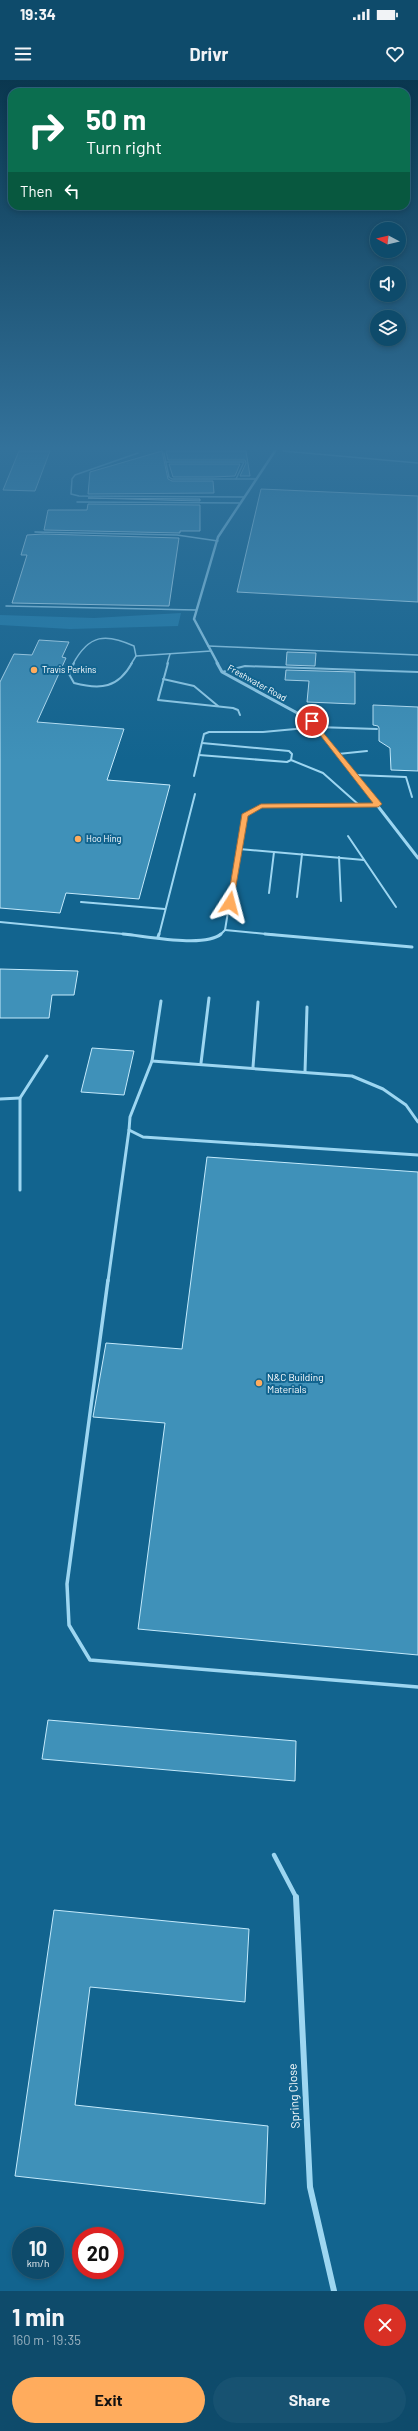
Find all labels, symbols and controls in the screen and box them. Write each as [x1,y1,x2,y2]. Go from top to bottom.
text: 19:34 [20,5,56,23]
icon: menu [12,43,34,65]
text: Drivr [190,43,228,65]
icon: heart [384,43,406,65]
text: 50 m [86,102,146,136]
icon: right [20,104,72,156]
text: Turn right [86,136,162,158]
icon: left [61,180,83,202]
text: Then [20,182,53,200]
north arrow [370,222,406,258]
map controls [370,222,406,346]
button: sound [370,266,406,302]
button: layers [370,310,406,346]
street label: Freshwater Road [226,662,289,703]
place label: Travis Perkins [42,664,96,675]
marker: Travis Perkins [29,665,39,675]
pin [295,704,329,738]
icon: arrive [301,710,323,732]
place label: Hoo Hing [86,833,122,844]
marker: Hoo Hing [73,834,83,844]
position arrow [209,882,251,924]
place label: N&C Building Materials [267,1371,324,1395]
marker: N&C Building Materials [254,1378,264,1388]
street label: Spring Close [284,2063,302,2129]
speed limit sign: 20 [72,2227,124,2279]
text: 10 [29,2236,47,2260]
text: km/h [27,2257,49,2269]
text: 1 min [12,2302,65,2331]
button: close [364,2304,406,2346]
text: 160 m · 19:35 [12,2332,81,2348]
button: Exit [12,2377,205,2423]
button: Share [213,2377,406,2423]

